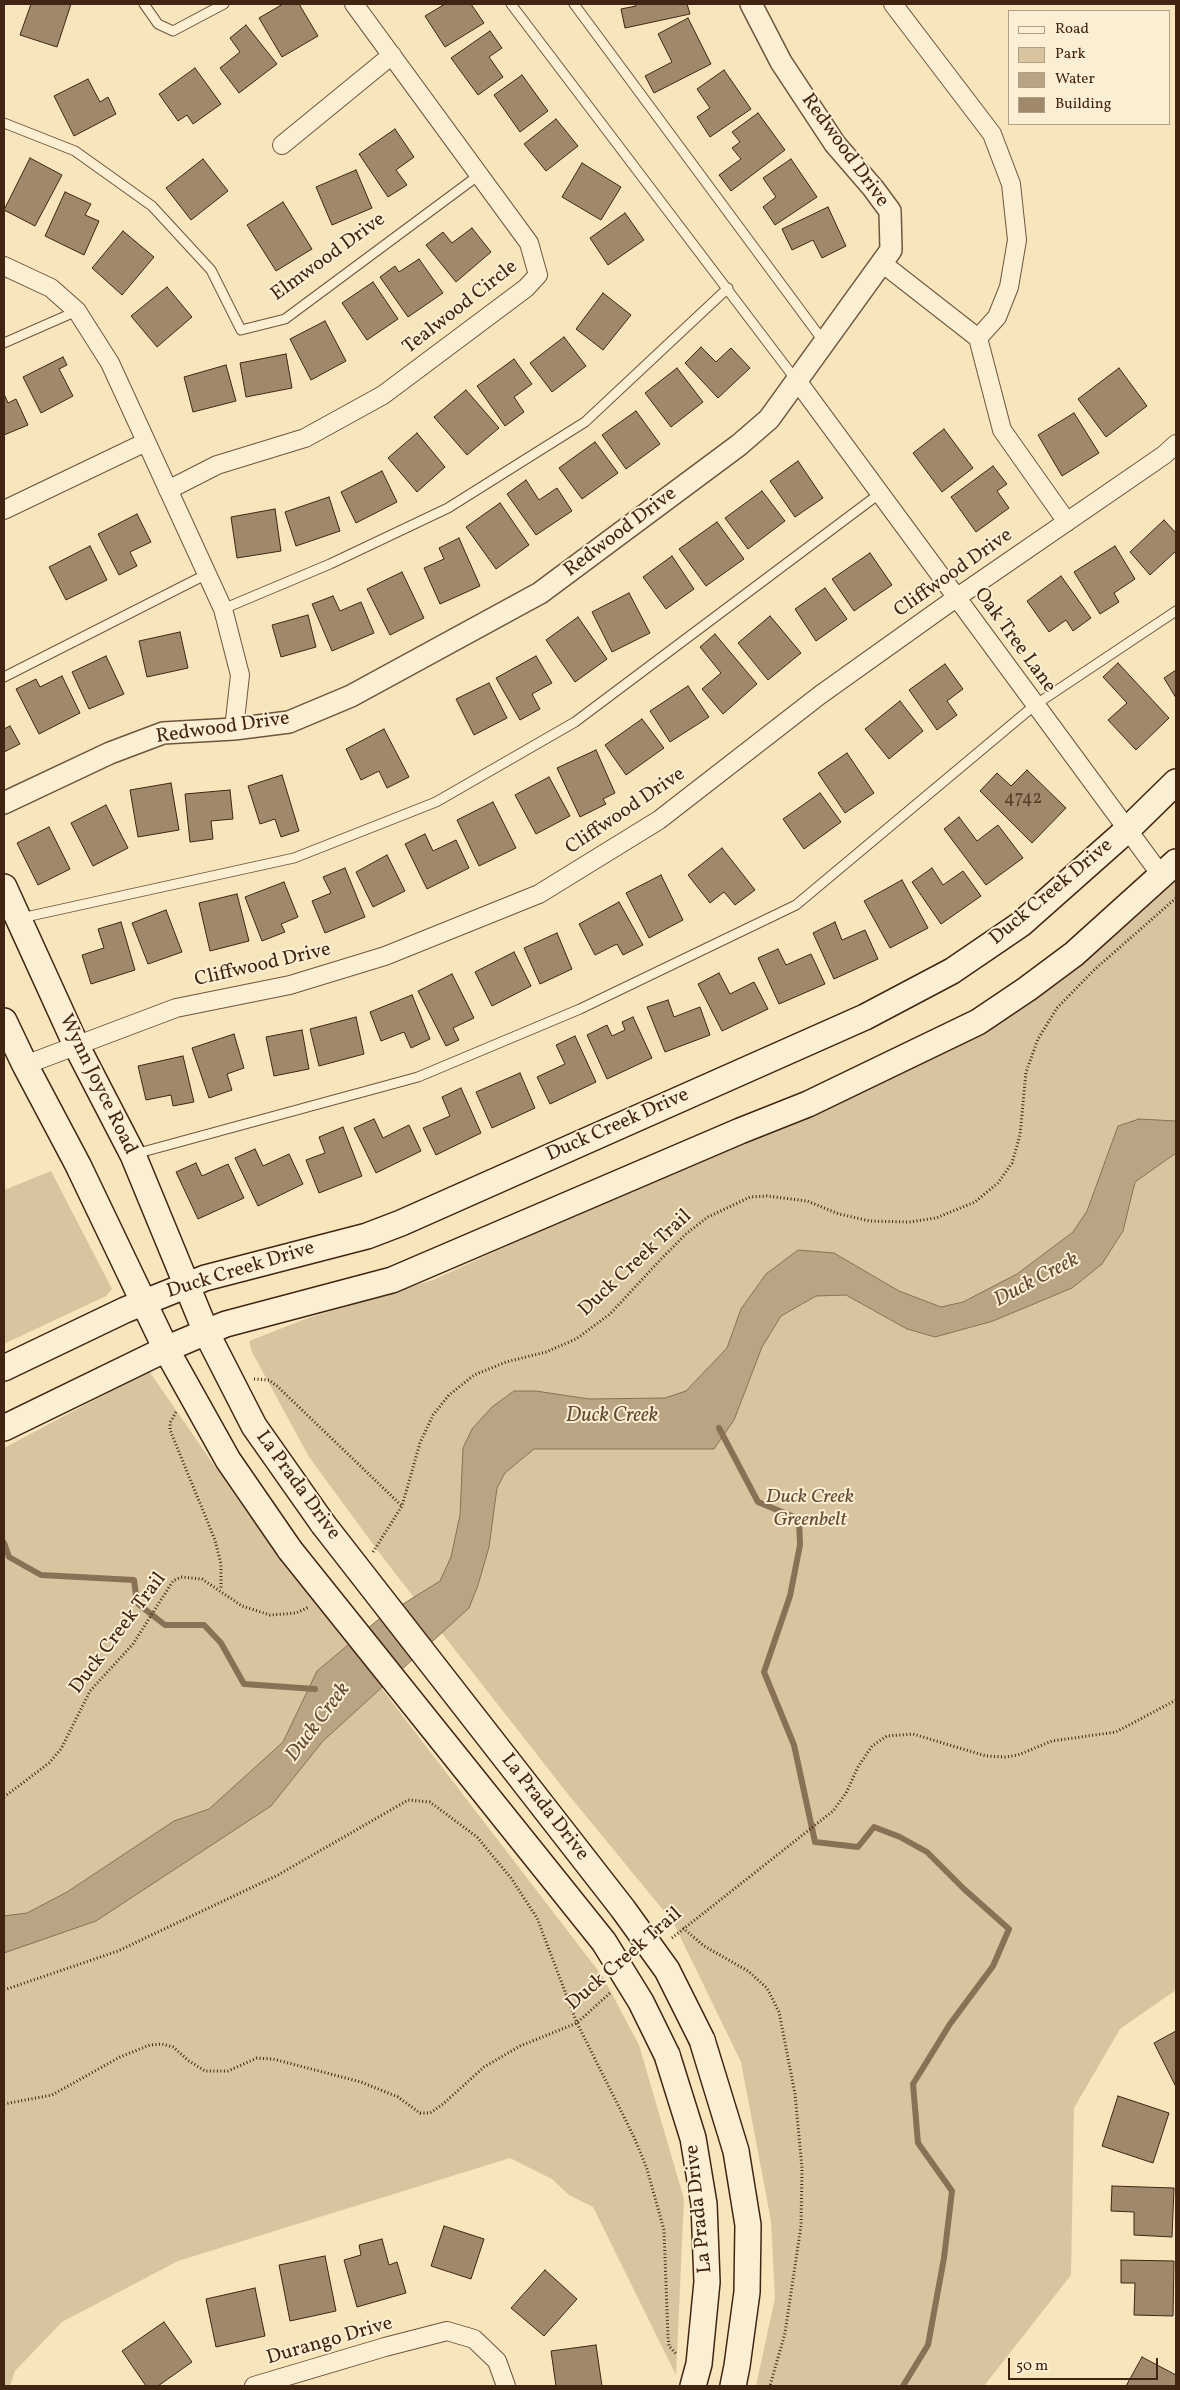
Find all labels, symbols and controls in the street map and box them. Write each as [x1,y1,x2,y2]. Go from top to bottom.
legend [1008,10,1170,125]
text: Road [1055,19,1089,40]
text: Park [1055,44,1086,65]
text: Water [1055,69,1095,90]
street label: Redwood Drive [795,89,893,213]
text: Building [1055,94,1111,115]
street label: Elmwood Drive [267,208,391,308]
street label: Tealwood Circle [399,256,523,360]
street label: Redwood Drive [560,483,682,583]
street label: Cliffwood Drive [890,524,1018,624]
street label: Oak Tree Lane [968,584,1060,698]
street label: Redwood Drive [155,708,291,750]
street label: Cliffwood Drive [562,763,690,861]
house number: 4742 [1004,789,1042,811]
street label: Duck Creek Drive [986,835,1118,951]
street label: Cliffwood Drive [193,939,333,993]
street label: Wynn Joyce Road [53,1011,141,1159]
street label: Duck Creek Drive [543,1084,693,1168]
street label: Duck Creek Trail [575,1206,697,1322]
street label: Duck Creek Drive [164,1237,318,1305]
water label: Duck Creek [990,1248,1084,1314]
water label: Duck Creek [566,1404,658,1430]
street label: La Prada Drive [249,1427,345,1545]
park label: Duck Creek Greenbelt [766,1486,854,1533]
street label: Duck Creek Trail [66,1569,172,1699]
water label: Duck Creek [281,1678,357,1768]
street label: La Prada Drive [495,1750,593,1866]
street label: Duck Creek Trail [562,1903,688,2017]
street label: La Prada Drive [681,2143,719,2275]
street label: Durango Drive [264,2313,396,2371]
scale bar [1010,2348,1160,2380]
text: 50 m [1016,2356,1048,2377]

